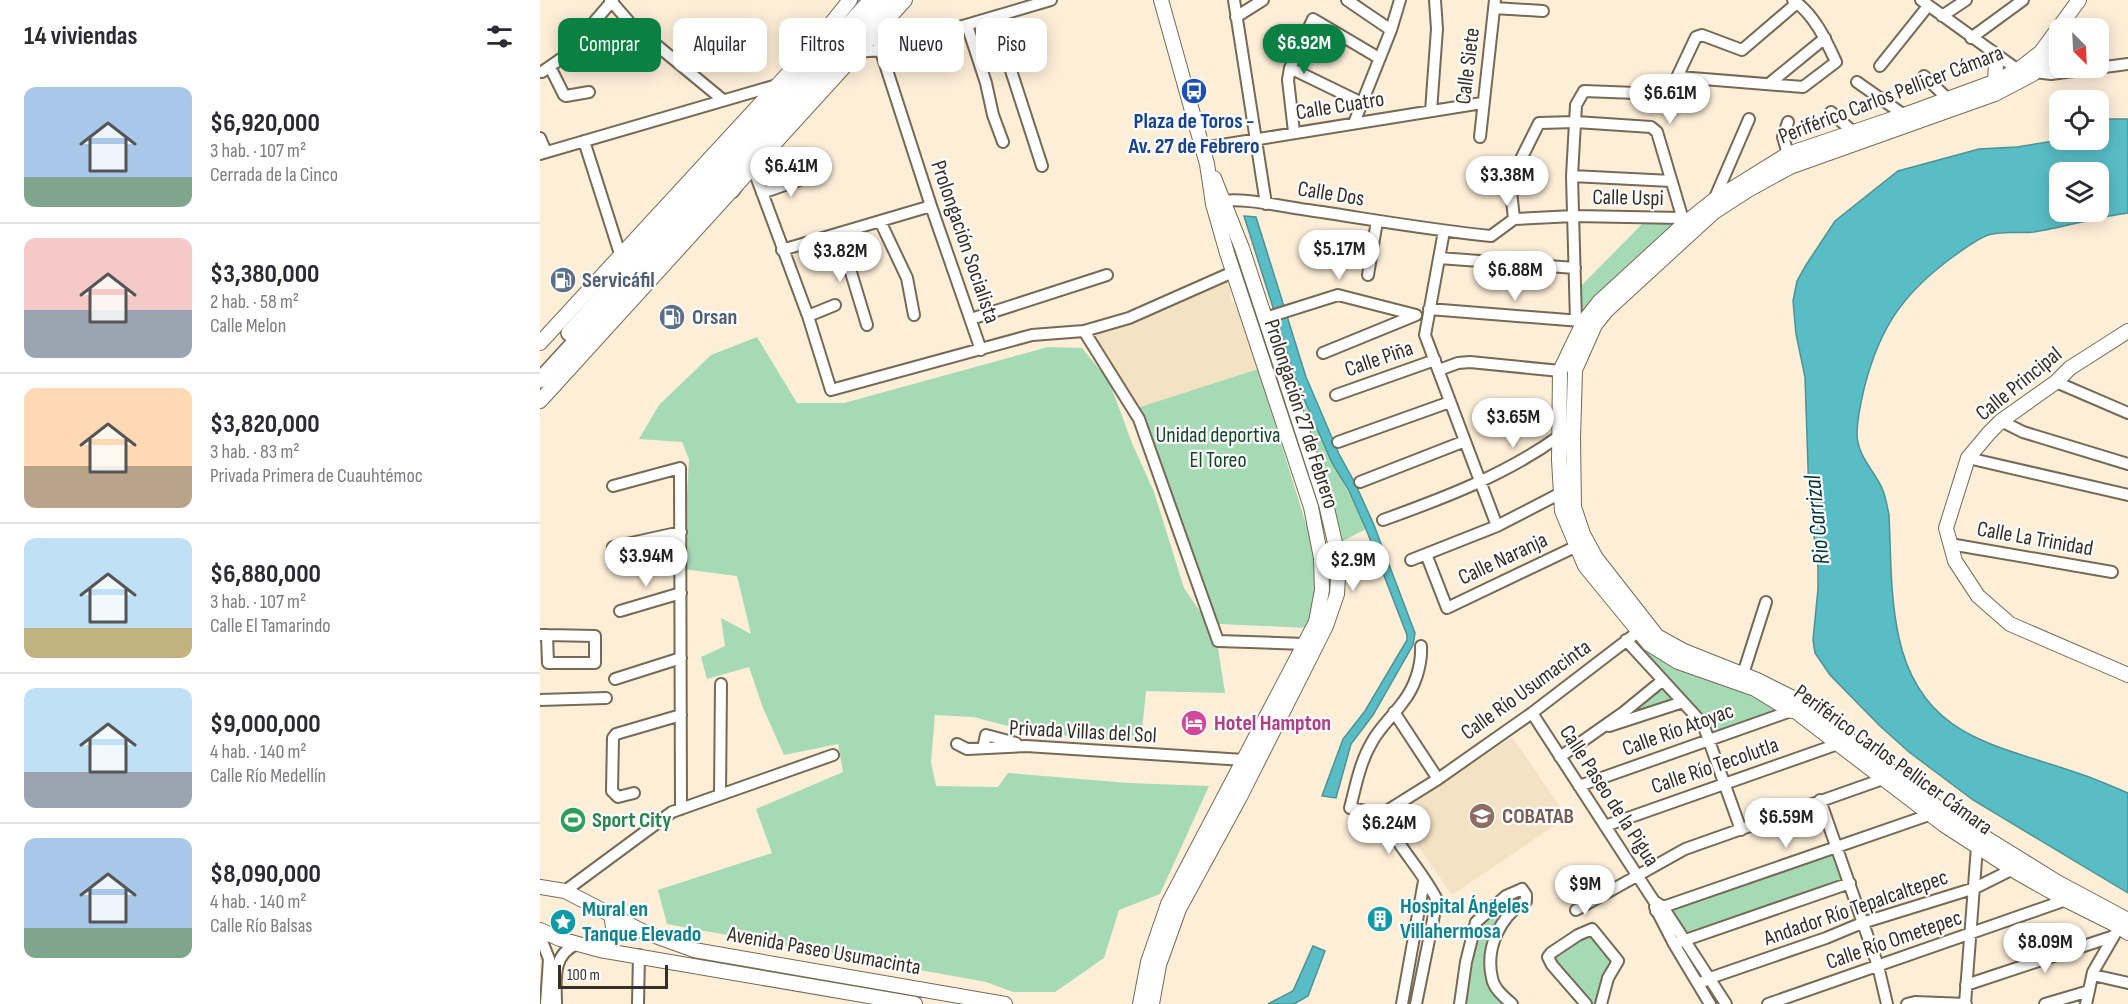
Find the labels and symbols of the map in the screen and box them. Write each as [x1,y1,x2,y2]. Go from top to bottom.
north arrow [2049,18,2109,78]
pin: $6.92M [1255,24,1353,75]
street label: Calle Siete [1450,26,1486,106]
street label: Periférico Carlos Pellicer Cámara [1775,40,2007,150]
pin: $6.61M [1621,74,1719,125]
bus stop icon: Plaza de Toros - Av. 27 de Febrero [1179,76,1209,106]
street label: Calle Cuatro [1294,86,1386,126]
place label: Plaza de Toros - Av. 27 de Febrero [1127,108,1260,160]
pin: $6.41M [742,147,840,198]
pin: $3.38M [1458,156,1556,207]
street label: Prolongación Socialista [924,157,1006,327]
street label: Calle Dos [1296,175,1366,213]
street label: Calle Uspi [1592,184,1664,212]
pin: $5.17M [1290,230,1388,281]
pin: $3.82M [791,232,889,283]
pin: $6.88M [1466,251,1564,302]
fuel station icon: Servicáfil [548,265,578,295]
place label: Servicáfil [582,267,655,294]
fuel station icon: Orsan [657,302,687,332]
place label: Orsan [692,304,737,331]
street label: Prolongación 27 de Febrero [1258,316,1344,512]
street label: Calle Piña [1341,335,1417,383]
street label: Calle Principal [1970,341,2068,427]
pin: $3.65M [1464,398,1562,449]
park label: Unidad deportiva El Toreo [1155,422,1281,474]
water label: Rio Carrizal [1798,473,1836,566]
street label: Calle La Trinidad [1975,516,2095,562]
street label: Calle Naranja [1454,527,1552,591]
pin: $3.94M [597,537,695,588]
pin: $2.9M [1311,541,1395,592]
street label: Calle Río Usumacinta [1456,634,1596,746]
street label: Periférico Carlos Pellicer Cámara [1788,679,1998,841]
street label: Calle Río Atoyac [1619,697,1737,763]
hotel icon: Hotel Hampton [1179,708,1209,738]
place label: Hotel Hampton [1214,710,1331,737]
street label: Privada Villas del Sol [1009,715,1157,749]
street label: Calle Paseo de la Pigua [1553,720,1665,872]
street label: Calle Río Tecolutla [1648,732,1782,800]
pin: $6.59M [1737,798,1835,849]
school or university icon: COBATAB [1467,801,1497,831]
place label: COBATAB [1502,803,1574,830]
pin: $6.24M [1340,804,1438,855]
sports icon: Sport City [558,805,588,835]
place label: Sport City [592,807,671,834]
street label: Andador Río Tepalcaltepec [1759,864,1952,953]
pin: $9M [1556,865,1614,916]
place label: Hospital Ángeles Villahermosa [1400,893,1529,945]
place label: Mural en Tanque Elevado [582,896,701,948]
building icon: Hospital Ángeles Villahermosa [1365,904,1395,934]
street label: Calle Río Ometepec [1822,904,1966,976]
place icon: Mural en Tanque Elevado [548,907,578,937]
street label: Avenida Paseo Usumacinta [724,921,923,981]
pin: $8.09M [1996,923,2094,974]
scale bar [558,962,668,990]

